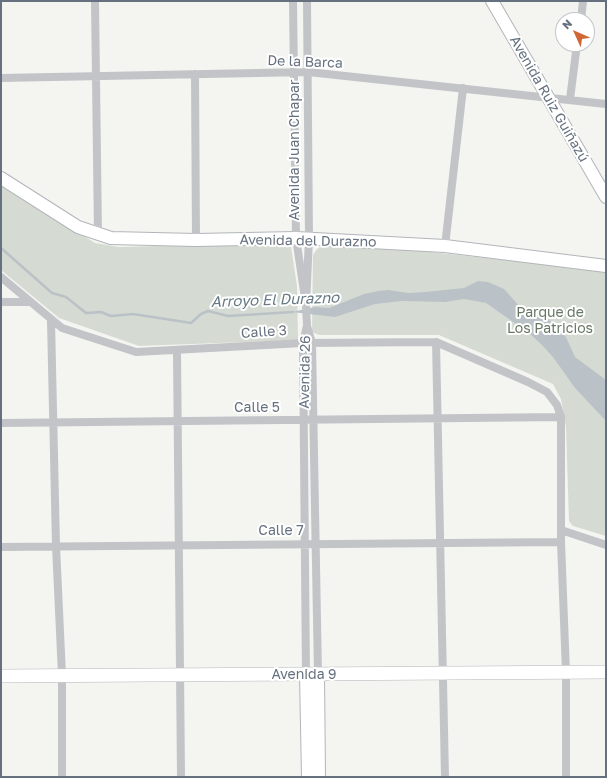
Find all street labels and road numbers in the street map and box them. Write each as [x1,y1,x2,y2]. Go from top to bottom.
street label: Avenida Ruiz Guiñazú [506,33,592,165]
street label: De la Barca [267,52,343,72]
street label: Avenida Juan Chapar [287,80,303,220]
street label: Avenida del Durazno [239,231,377,251]
street label: Calle 3 [240,322,288,342]
street label: Avenida 26 [296,335,314,409]
street label: Calle 5 [234,400,280,416]
street label: Calle 7 [258,523,304,539]
street label: Avenida 9 [271,667,337,683]

